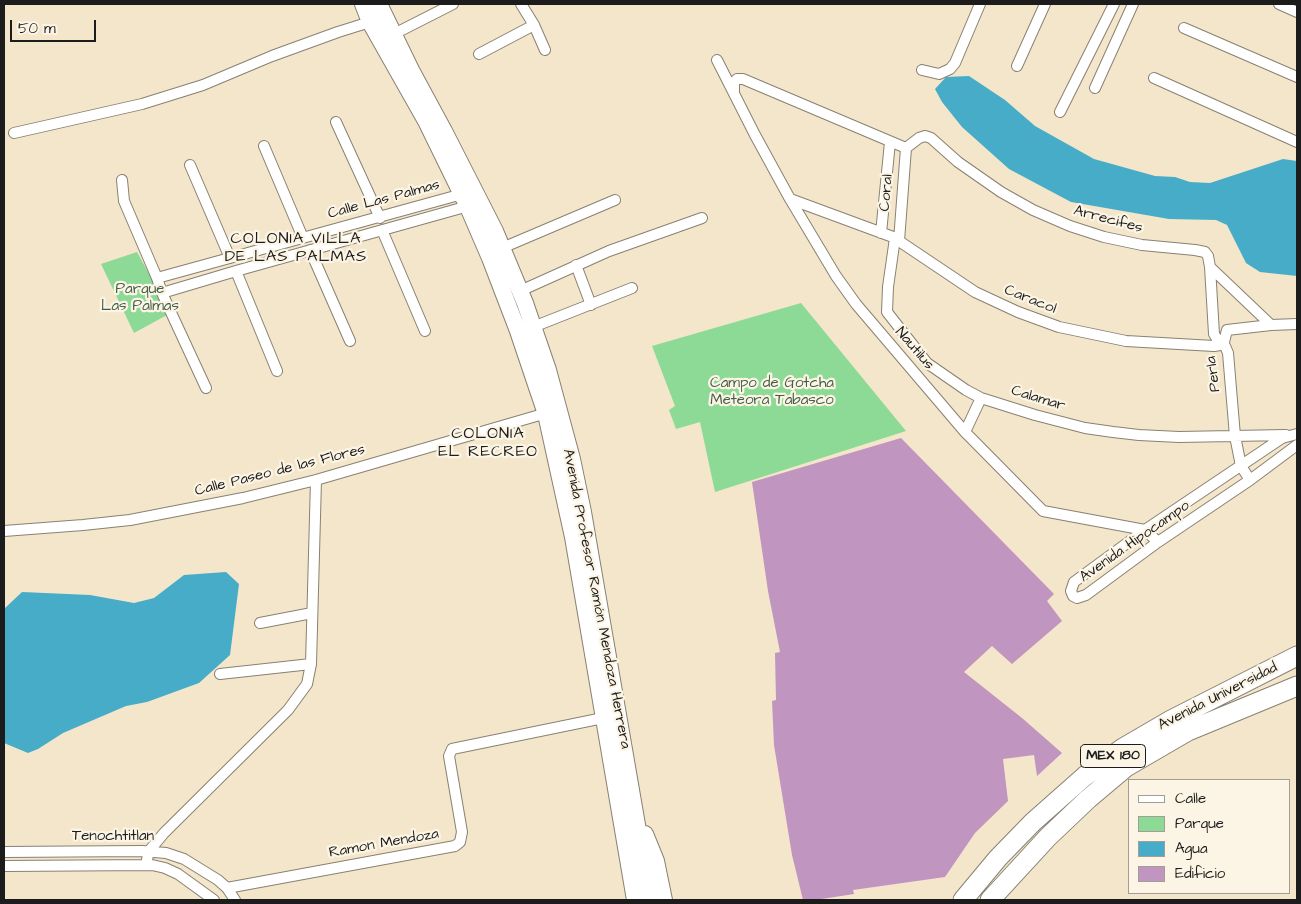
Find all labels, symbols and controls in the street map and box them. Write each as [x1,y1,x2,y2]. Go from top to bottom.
scale bar [12,10,99,42]
text: 50 m [18,18,56,39]
street label: Coral [876,174,898,212]
street label: Calle Las Palmas [326,176,442,224]
street label: Arrecifes [1072,202,1144,238]
district label: COLONIA VILLA DE LAS PALMAS [223,230,369,268]
park label: Parque Las Palmas [101,281,179,316]
street label: Caracol [1001,281,1059,319]
street label: Nautilus [891,324,937,374]
street label: Perla [1203,355,1225,393]
park label: Campo de Gotcha Meteora Tabasco [710,375,834,410]
street label: Calamar [1009,382,1067,416]
district label: COLONIA EL RECREO [437,425,539,463]
street label: Calle Paseo de las Flores [193,441,367,501]
street label: Avenida Profesor Ramón Mendoza Herrera [558,448,634,750]
street label: Avenida Hipocampo [1076,497,1194,587]
street label: Avenida Universidad [1155,659,1281,735]
road number: MEX 180 [1080,744,1146,768]
legend [1128,779,1291,894]
text: Calle [1175,788,1206,809]
text: Parque [1175,813,1224,834]
street label: Ramon Mendoza [328,825,440,863]
street label: Tenochtitlan [72,828,154,846]
text: Agua [1175,838,1208,859]
text: Edificio [1175,863,1225,884]

